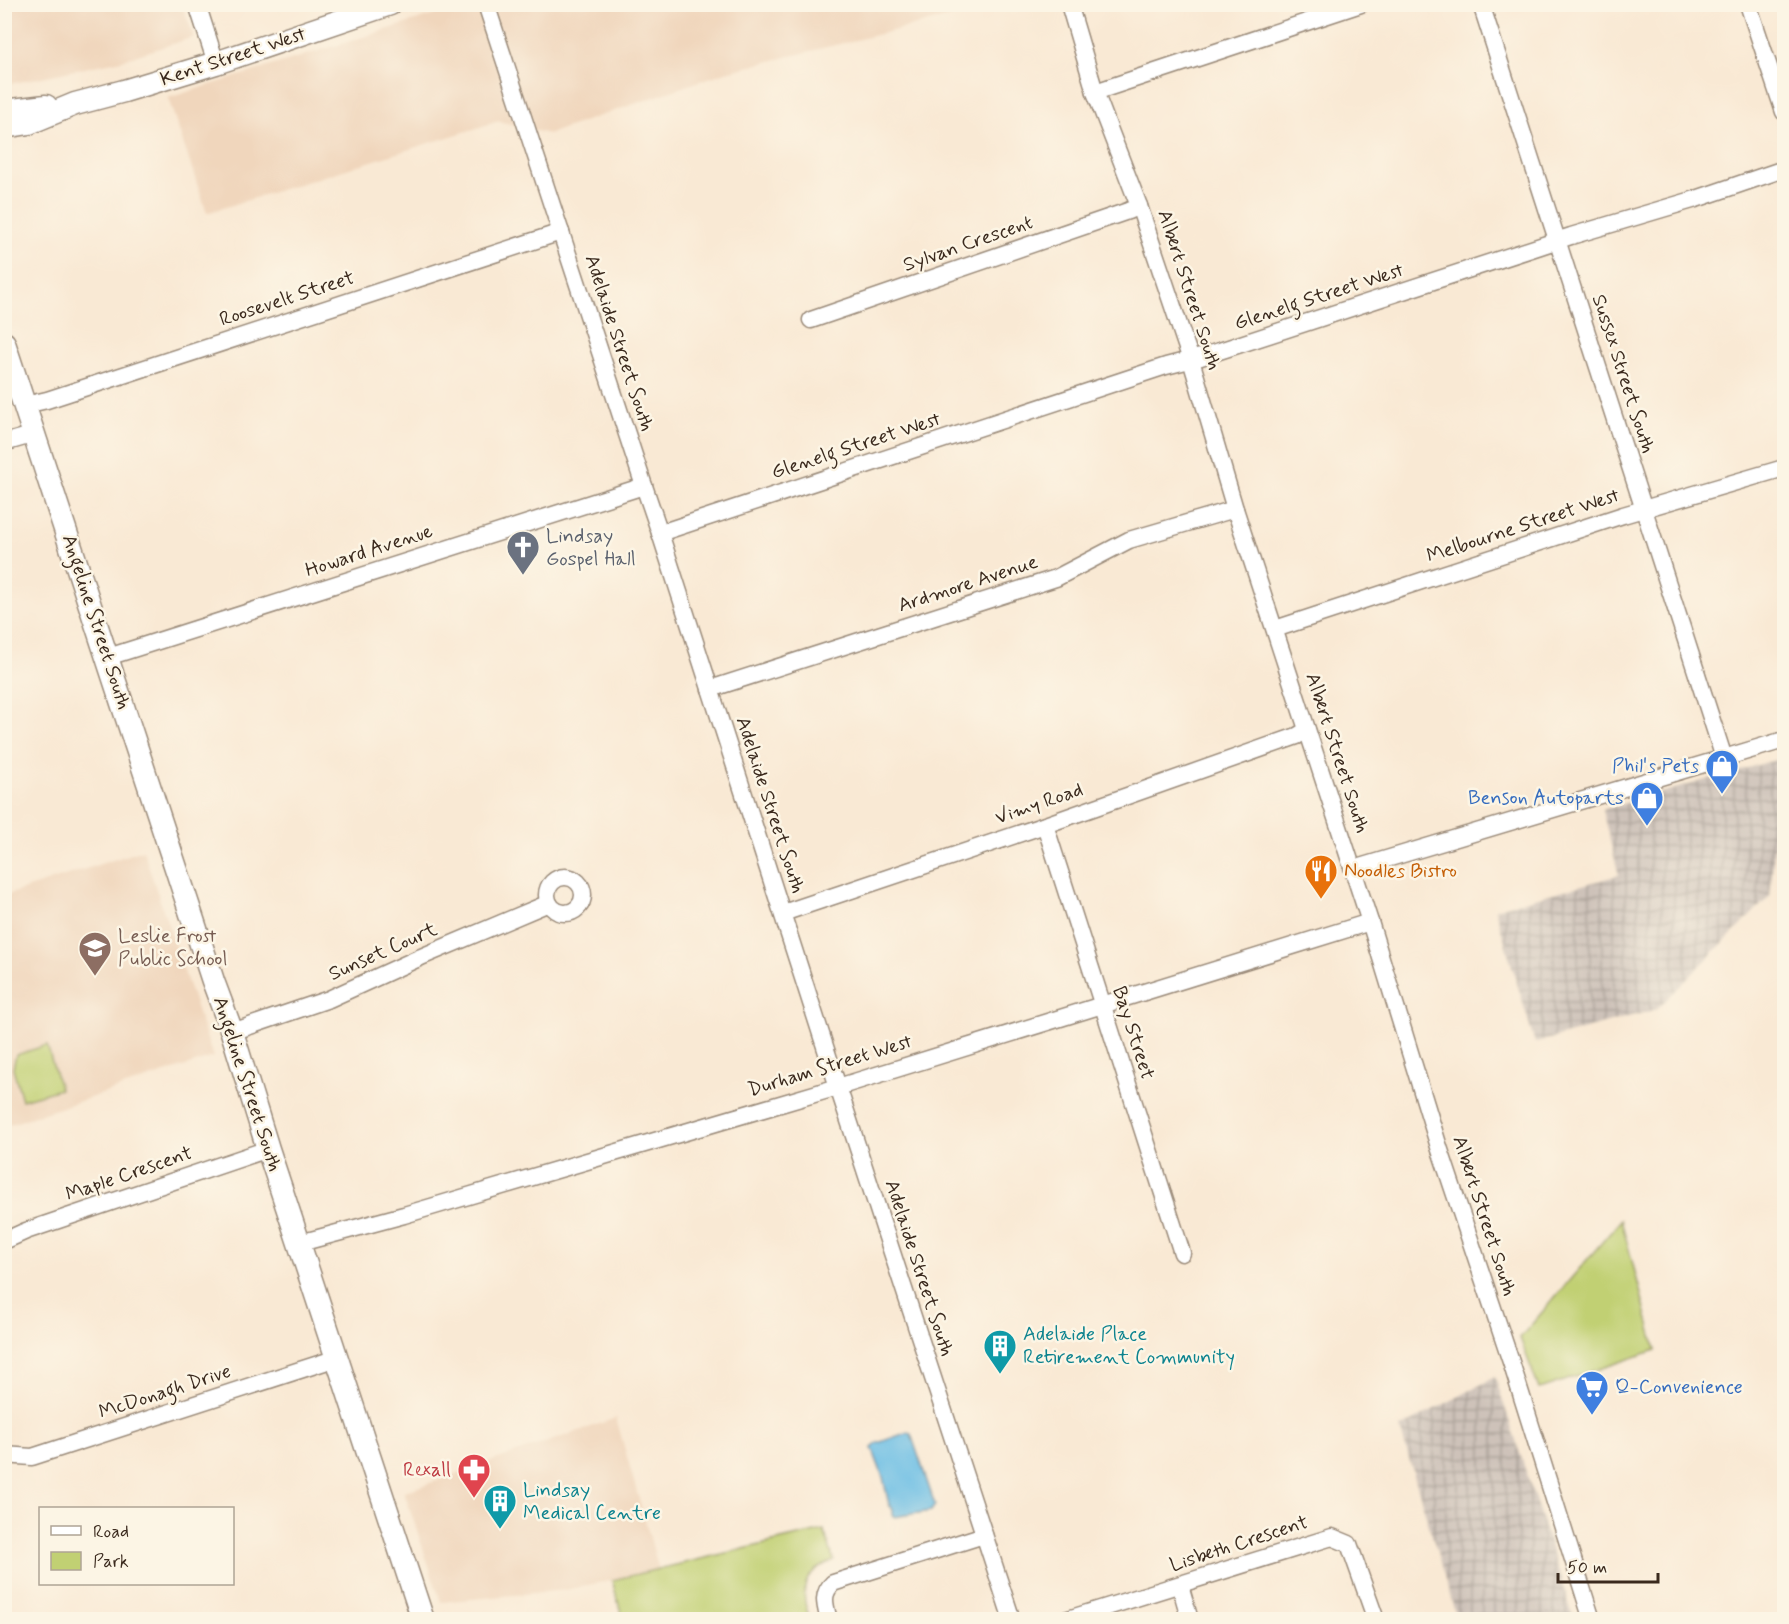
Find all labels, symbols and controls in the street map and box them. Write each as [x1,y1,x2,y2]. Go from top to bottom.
street label: Kent Street West [157,21,309,93]
street label: Albert Street South [1150,206,1228,374]
street label: Sylvan Crescent [900,209,1036,279]
street label: Adelaide Street South [578,251,660,435]
street label: Glenelg Street West [1231,257,1408,339]
street label: Roosevelt Street [216,264,358,334]
street label: Sussex Street South [1585,291,1661,457]
street label: Glenelg Street West [768,406,945,488]
street label: Melbourne Street West [1423,482,1623,570]
street label: Howard Avenue [302,518,436,584]
place label: Lindsay Gospel Hall [546,523,636,573]
church icon: Lindsay Gospel Hall [505,529,541,576]
street label: Angeline Street South [53,531,137,714]
street label: Ardmore Avenue [895,549,1042,619]
street label: Albert Street South [1298,669,1376,837]
street label: Adelaide Street South [729,713,811,897]
shop icon: Phil's Pets [1704,748,1740,795]
place label: Phil's Pets [1612,753,1699,780]
street label: Vimy Road [991,776,1087,832]
shop icon: Benson Autoparts [1629,780,1665,827]
place label: Benson Autoparts [1468,785,1624,812]
restaurant icon: Noodles Bistro [1303,853,1339,900]
place label: Noodles Bistro [1344,858,1457,885]
street label: Sunset Court [325,916,442,988]
place label: Leslie Frost Public School [118,923,227,973]
school or university icon: Leslie Frost Public School [77,930,113,977]
street label: Bay Street [1105,983,1161,1083]
street label: Angeline Street South [204,993,288,1176]
street label: Durham Street West [745,1028,916,1104]
street label: Albert Street South [1445,1132,1523,1300]
street label: Maple Crescent [62,1140,196,1208]
street label: Adelaide Street South [878,1176,960,1360]
place label: Adelaide Place Retirement Community [1023,1321,1235,1371]
building icon: Adelaide Place Retirement Community [982,1328,1018,1375]
street label: McDonagh Drive [95,1358,235,1428]
supermarket icon: Q-Convenience [1574,1369,1610,1416]
place label: Q-Convenience [1615,1374,1743,1401]
pharmacy icon: Rexall [456,1452,492,1499]
place label: Rexall [403,1457,451,1484]
place label: Lindsay Medical Centre [523,1477,661,1527]
building icon: Lindsay Medical Centre [482,1483,518,1530]
legend [39,1507,234,1585]
street label: Lisbeth Crescent [1166,1509,1312,1579]
text: Road [93,1520,129,1544]
scale bar [1558,1546,1658,1584]
text: Park [93,1550,129,1574]
text: 50 m [1567,1556,1607,1580]

